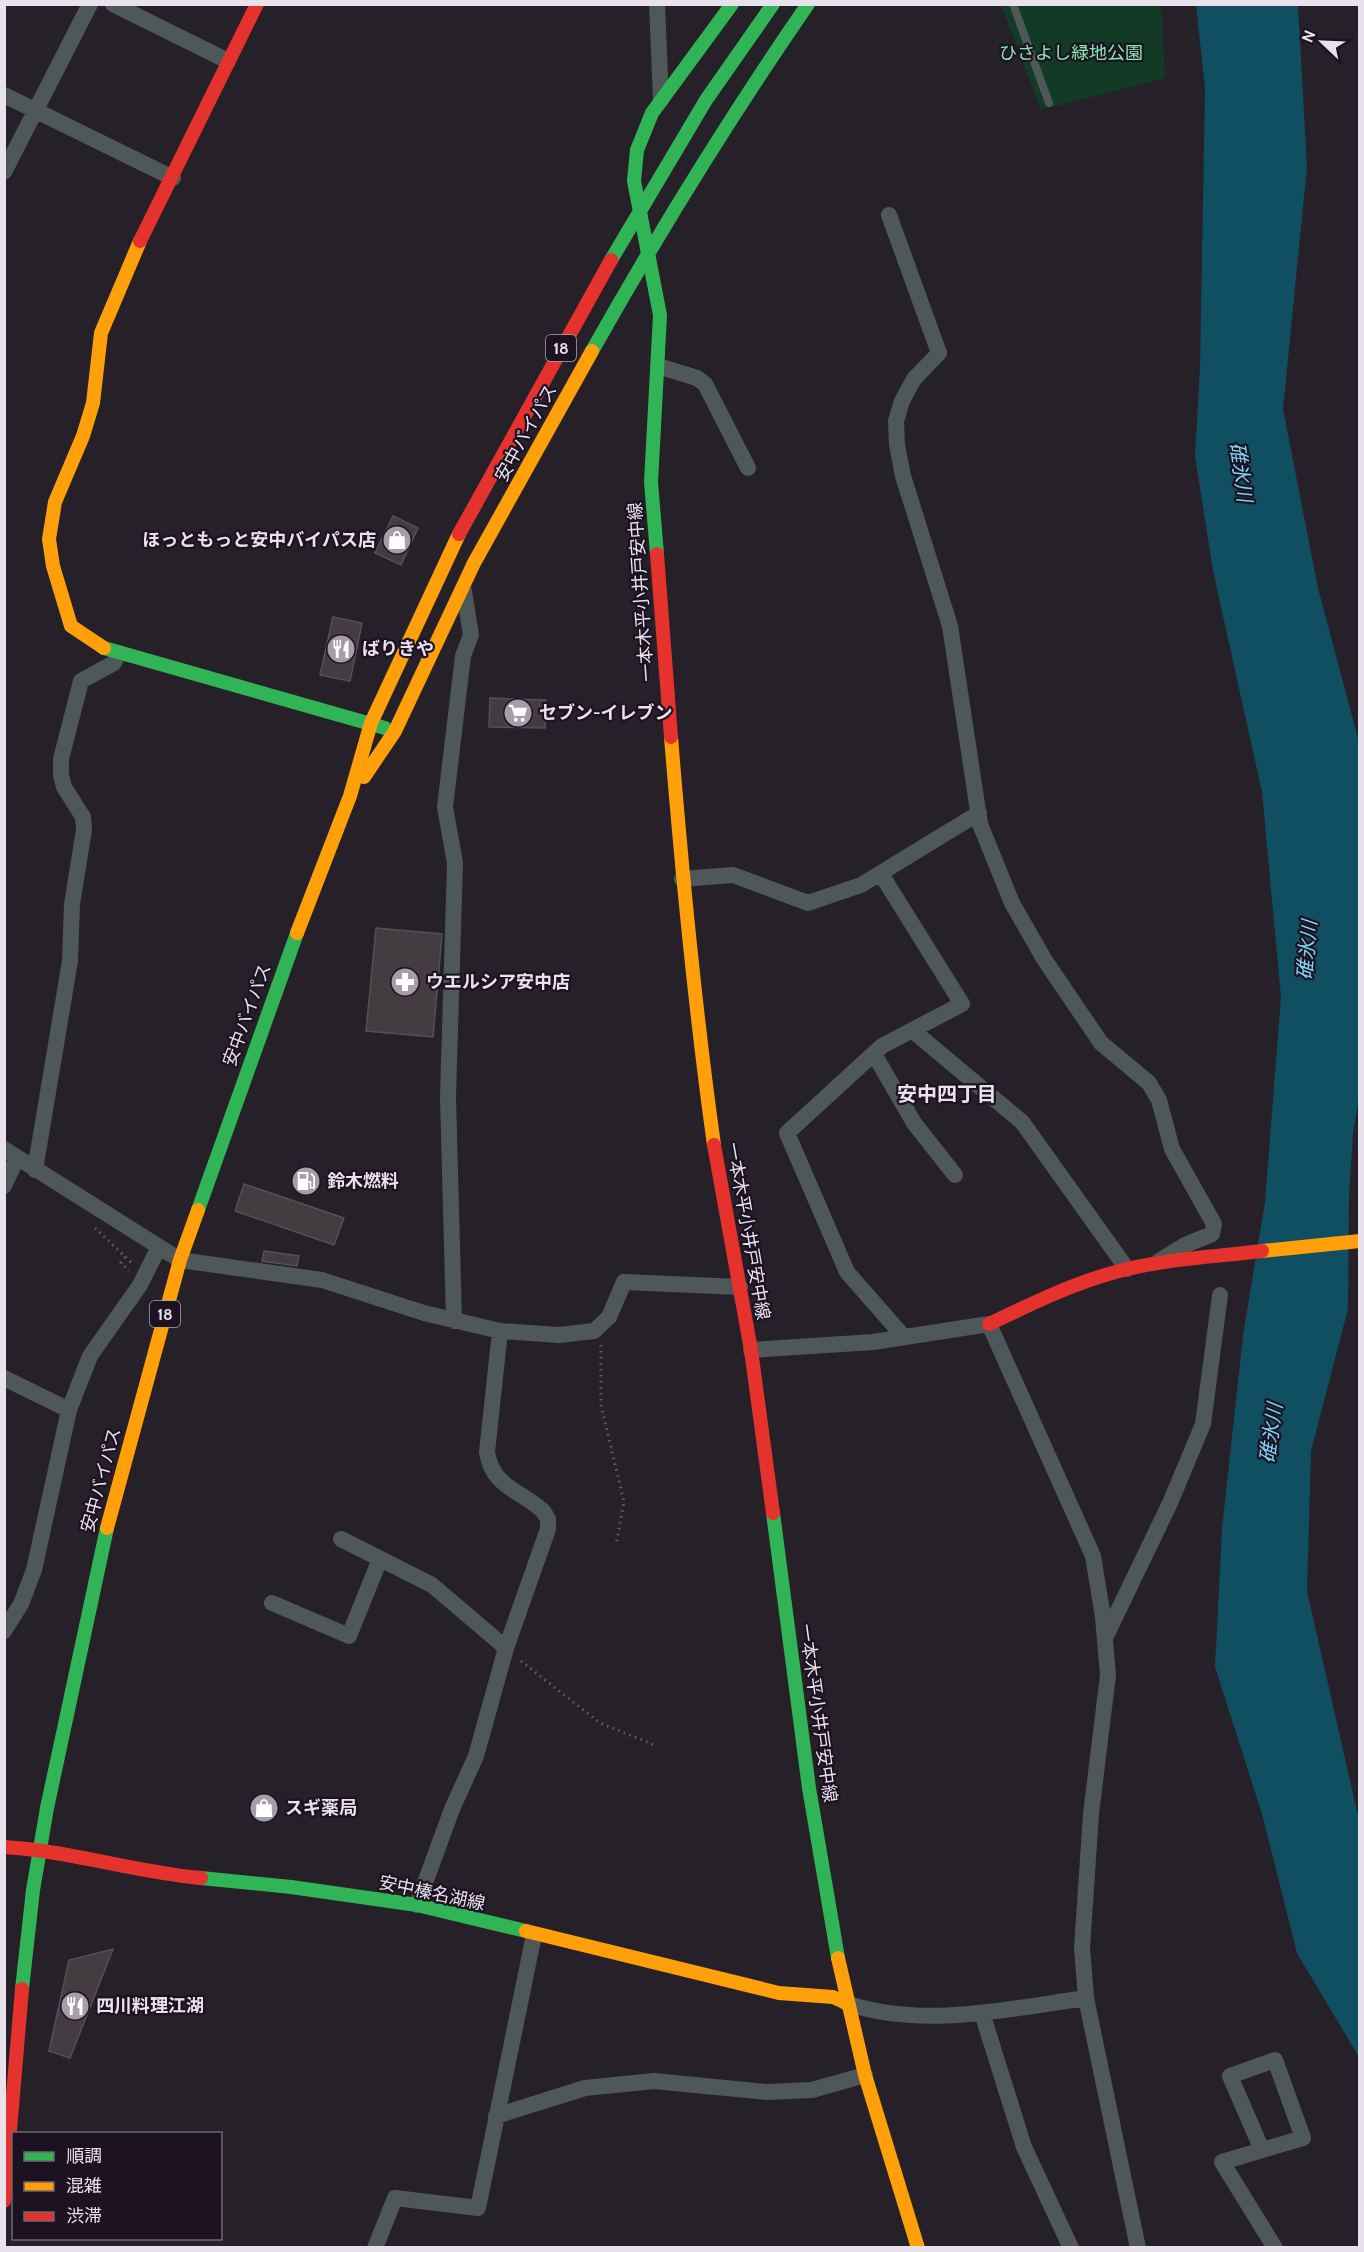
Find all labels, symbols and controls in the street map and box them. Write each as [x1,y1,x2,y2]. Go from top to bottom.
north arrow [1292,12,1352,72]
text: N [1298,27,1320,45]
park label: ひさよし緑地公園 [999,42,1143,64]
road number: 18 [546,335,576,361]
street label: 安中バイパス [490,381,562,485]
water label: 碓氷川 [1225,441,1257,505]
street label: 一本木平小井戸安中線 [624,501,658,683]
shop icon: ほっともっと安中バイパス店 [381,524,413,556]
place label: ほっともっと安中バイパス店 [142,529,376,551]
restaurant icon: ばりきや [325,633,357,665]
place label: ばりきや [362,638,434,660]
supermarket icon: セブン-イレブン [502,697,534,729]
place label: セブン-イレブン [539,702,673,724]
water label: 碓氷川 [1292,917,1322,981]
street label: 安中バイパス [218,961,276,1069]
pharmacy icon: ウエルシア安中店 [389,966,421,998]
place label: ウエルシア安中店 [426,971,570,993]
district label: 安中四丁目 [897,1082,997,1106]
street label: 一本木平小井戸安中線 [722,1140,774,1322]
fuel station icon: 鈴木燃料 [290,1165,322,1197]
place label: 鈴木燃料 [327,1170,399,1192]
road number: 18 [150,1301,180,1327]
water label: 碓氷川 [1255,1400,1287,1464]
street label: 安中バイパス [76,1425,126,1535]
street label: 一本木平小井戸安中線 [795,1622,841,1804]
shop icon: スギ薬局 [248,1792,280,1824]
place label: スギ薬局 [285,1797,357,1819]
street label: 安中榛名湖線 [377,1871,487,1915]
restaurant icon: 四川料理江湖 [59,1990,91,2022]
place label: 四川料理江湖 [96,1995,204,2017]
legend [12,2132,222,2240]
text: 順調 [66,2145,102,2167]
text: 混雑 [66,2175,102,2197]
text: 渋滞 [66,2205,102,2227]

